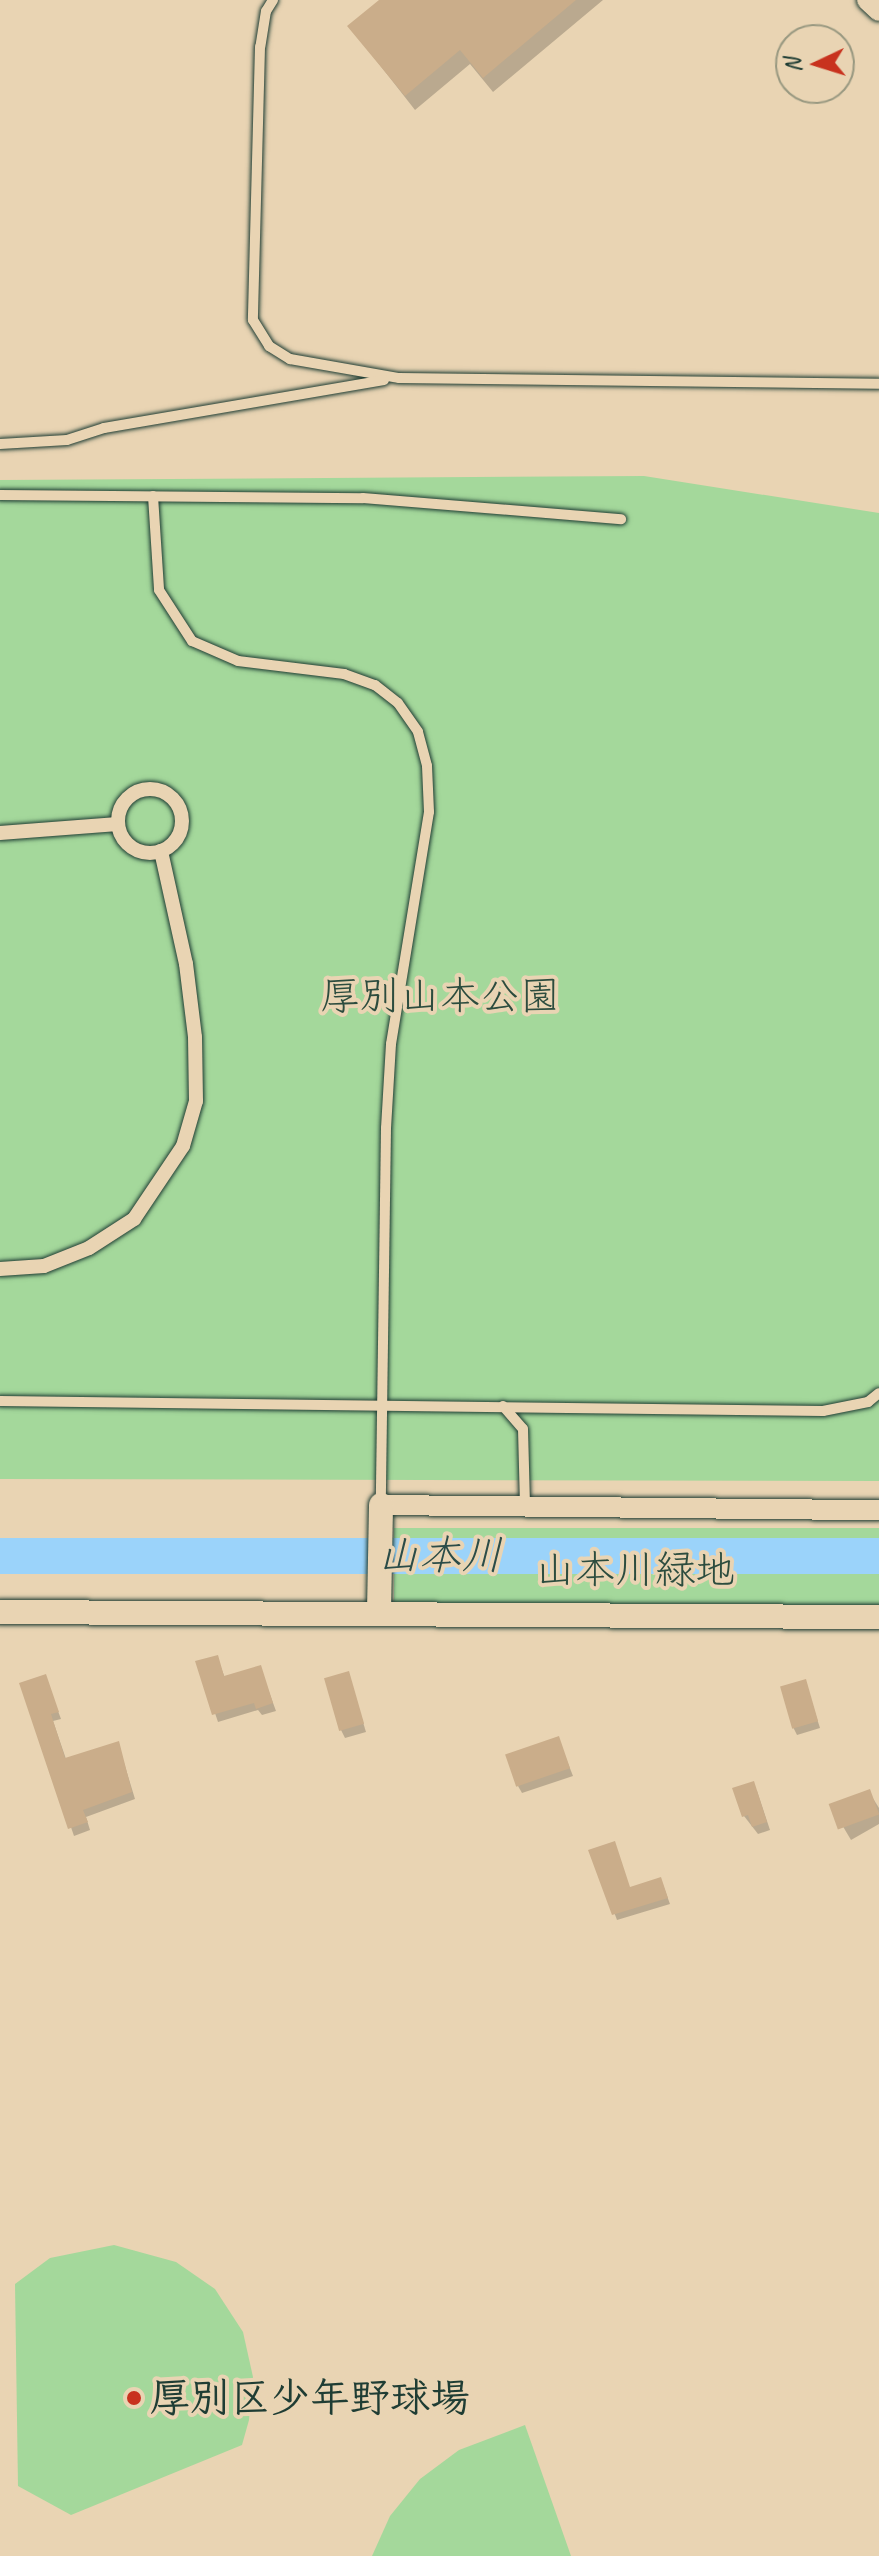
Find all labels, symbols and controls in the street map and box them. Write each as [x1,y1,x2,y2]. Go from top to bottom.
north arrow [775,24,855,104]
text: N [779,58,807,73]
park label: 厚別山本公園 [320,972,560,1020]
water label: 山本川 [377,1531,503,1581]
park label: 山本川緑地 [535,1546,735,1594]
place label: 厚別区少年野球場 [150,2374,470,2422]
marker: 厚別区少年野球場 [125,2389,143,2407]

